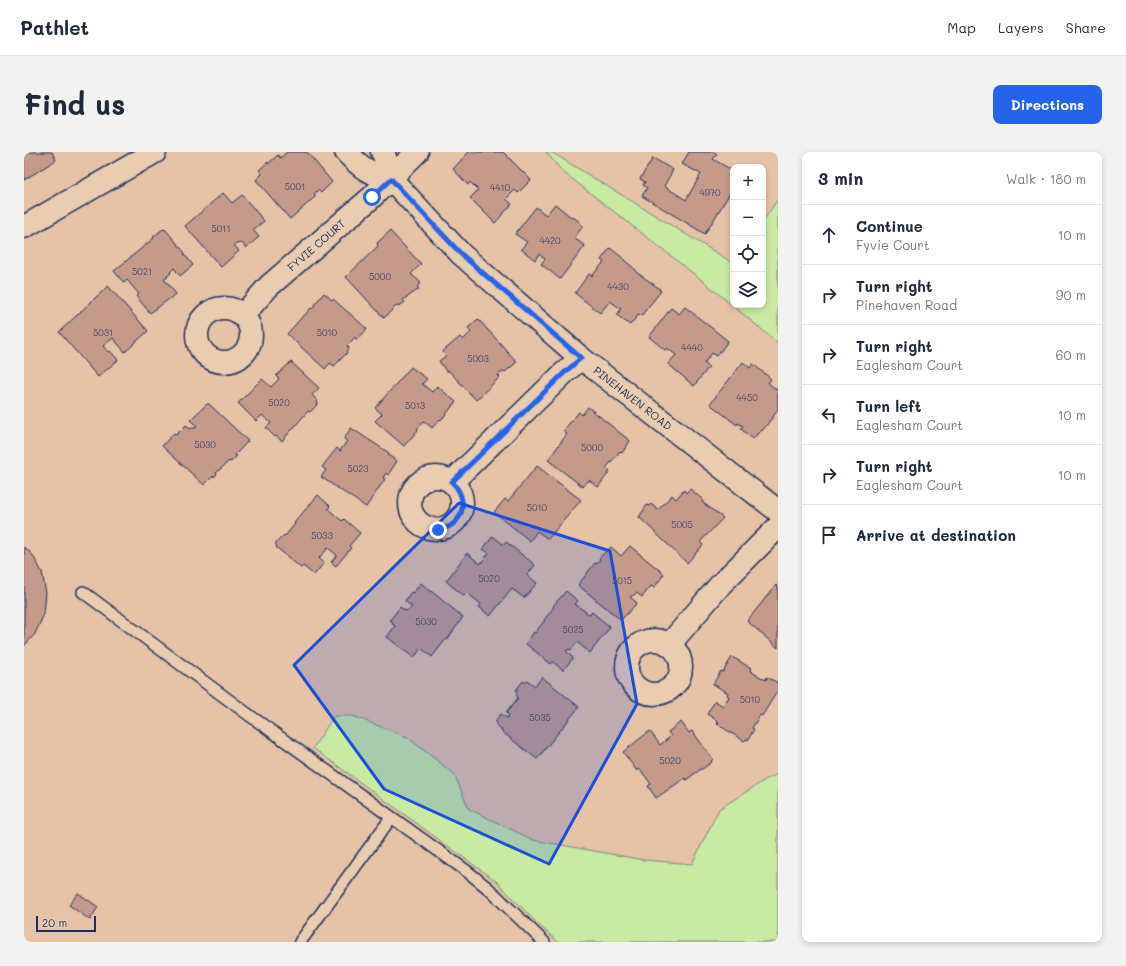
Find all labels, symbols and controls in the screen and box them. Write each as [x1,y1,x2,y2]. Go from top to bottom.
text: Pathlet [20,15,89,40]
text: Map [947,18,976,37]
text: Layers [998,18,1044,37]
text: Share [1066,18,1106,37]
button: Directions [993,85,1102,124]
text: Find us [24,86,125,122]
map controls [730,164,766,308]
button: + [730,164,766,200]
text: 3 min [818,167,863,189]
text: Walk · 180 m [1006,170,1086,187]
house number: 5001 [285,181,305,192]
house number: 4410 [490,182,511,193]
house number: 4970 [699,187,721,198]
route start [363,188,381,206]
button: − [730,200,766,236]
street label: FYVIE COURT [284,216,348,274]
text: Continue [856,216,923,236]
house number: 5011 [212,223,230,234]
icon: ahead [818,224,840,246]
text: 10 m [1058,226,1086,243]
house number: 4420 [539,235,561,246]
button: locate [730,236,766,272]
text: Fyvie Court [856,236,929,253]
house number: 5021 [132,266,152,277]
house number: 5000 [369,271,391,282]
button: layers [730,272,766,308]
text: Turn right [856,276,933,296]
house number: 4430 [607,281,629,292]
icon: right [818,284,840,306]
text: 90 m [1056,286,1086,303]
text: Pinehaven Road [856,296,957,313]
house number: 5031 [93,327,113,338]
house number: 5010 [317,327,338,338]
text: Turn right [856,336,933,356]
house number: 4440 [681,342,703,353]
icon: right [818,344,840,366]
text: 60 m [1056,346,1086,363]
house number: 5003 [467,353,489,364]
text: Eaglesham Court [856,356,963,373]
street label: PINEHAVEN ROAD [591,363,675,433]
house number: 4450 [736,392,758,403]
text: Turn left [856,396,921,416]
house number: 5020 [268,397,290,408]
house number: 5013 [405,400,425,411]
icon: left [818,404,840,426]
text: 10 m [1058,406,1086,423]
text: Eaglesham Court [856,416,963,433]
house number: 5030 [194,439,216,450]
house number: 5000 [581,442,603,453]
text: Turn right [856,456,933,476]
house number: 5023 [347,463,369,474]
icon: right [818,464,840,486]
text: 10 m [1058,466,1086,483]
text: Eaglesham Court [856,476,963,493]
house number: 5010 [527,502,548,513]
house number: 5005 [671,519,693,530]
route end [429,521,447,539]
icon: arrive [818,524,840,546]
text: Arrive at destination [856,525,1016,545]
house number: 5033 [311,530,333,541]
house number: 5020 [478,573,500,584]
house number: 5015 [612,575,632,586]
house number: 5030 [415,616,437,627]
house number: 5025 [562,624,584,635]
house number: 5010 [740,694,761,705]
house number: 5035 [529,712,551,723]
house number: 5020 [659,755,681,766]
scale bar [36,914,96,933]
text: 20 m [42,915,67,930]

